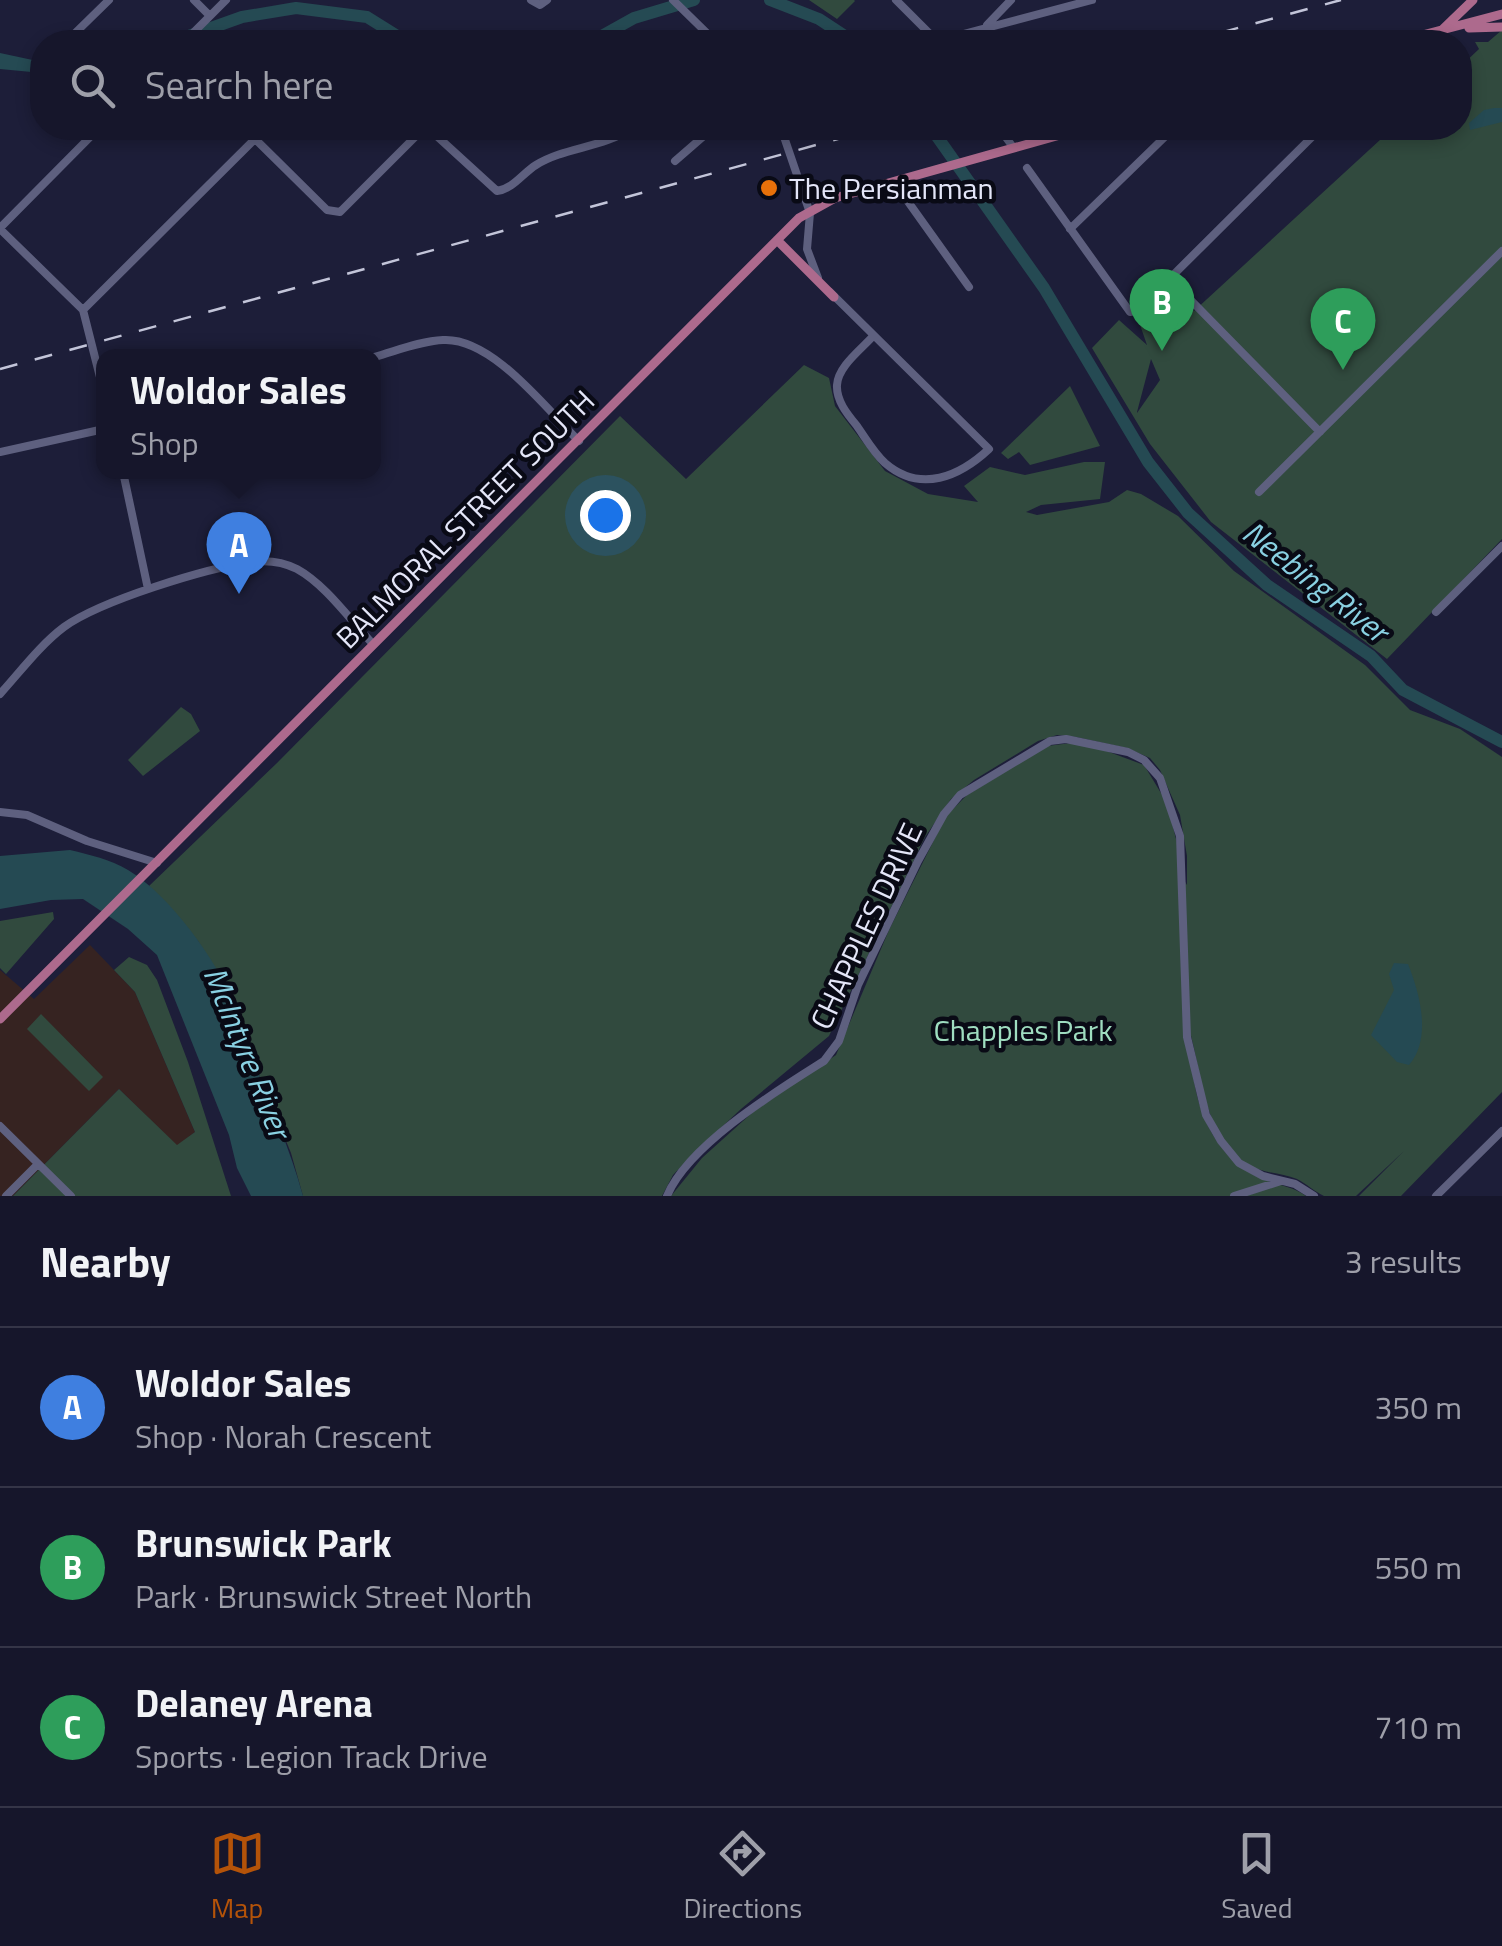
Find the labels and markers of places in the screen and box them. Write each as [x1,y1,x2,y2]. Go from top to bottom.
place label: The Persianman [789,165,994,211]
marker: The Persianman [758,177,780,199]
pin: B [1130,268,1194,351]
pin: C [1310,288,1376,370]
pin: A [206,512,272,594]

